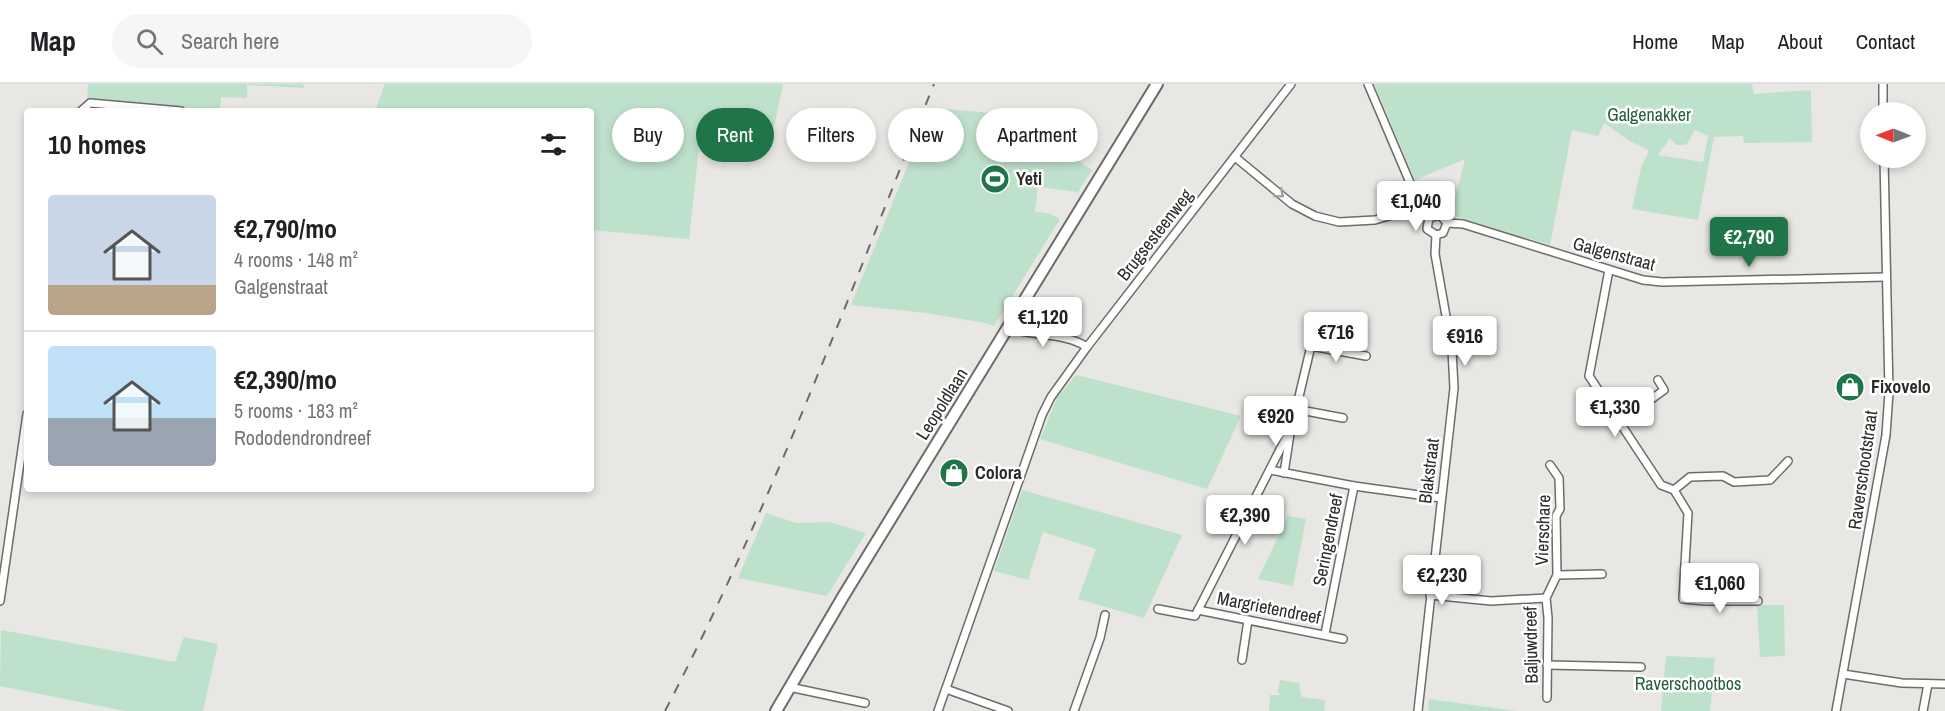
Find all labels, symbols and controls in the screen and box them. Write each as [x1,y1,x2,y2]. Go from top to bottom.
search box [112,14,532,68]
text: Map [30,22,76,60]
icon: search [133,25,166,58]
text: Search here [181,26,279,56]
text: Home [1632,27,1678,56]
text: Map [1711,27,1745,56]
text: About [1778,27,1823,56]
text: Contact [1856,27,1915,56]
park label: Galgenakker [1607,102,1691,127]
north arrow [1860,102,1926,168]
map controls [1860,102,1926,168]
chip: Buy [612,108,684,162]
chip: Rent [696,108,774,162]
chip: Filters [786,108,876,162]
chip: New [888,108,964,162]
chip: Apartment [976,108,1098,162]
text: 10 homes [48,127,146,162]
icon: filters [537,128,570,161]
sports icon: Yeti [979,163,1011,195]
place label: Yeti [1016,166,1042,191]
pin: €1,040 [1367,181,1465,232]
street label: Brugsesteenweg [1111,183,1199,286]
one-way arrow [1273,186,1284,197]
text: €1,040 [1391,187,1441,214]
text: €2,790/mo [234,211,337,246]
pin: €2,790 [1700,217,1798,268]
icon: home [96,219,168,291]
text: €2,790 [1724,223,1774,250]
street label: Galgenstraat [1570,231,1658,277]
text: 4 rooms · 148 m² [234,246,358,273]
text: Galgenstraat [234,273,328,300]
pin: €1,120 [994,297,1092,348]
text: €1,120 [1018,303,1068,330]
pin: €716 [1300,312,1372,363]
pin: €916 [1429,316,1501,367]
text: €716 [1318,318,1354,345]
text: €916 [1447,322,1483,349]
text: €2,390/mo [234,362,337,397]
street label: Leopoldlaan [910,363,973,444]
icon: home [96,370,168,442]
shop icon: Fixovelo [1834,371,1866,403]
place label: Fixovelo [1871,374,1931,399]
pin: €1,330 [1566,387,1664,438]
text: €1,330 [1590,393,1640,420]
pin: €920 [1240,396,1312,447]
text: 5 rooms · 183 m² [234,397,358,424]
text: €920 [1258,402,1294,429]
street label: Raverschootstraat [1842,409,1883,531]
text: Rododendrondreef [234,424,371,451]
street label: Blakstraat [1412,437,1445,505]
shop icon: Colora [938,457,970,489]
place label: Colora [975,460,1023,485]
street label: Seringendreef [1306,491,1349,588]
street label: Vierschare [1529,494,1556,566]
pin: €2,390 [1196,495,1294,546]
text: €2,390 [1220,501,1270,528]
pin: €2,230 [1393,555,1491,606]
text: €2,230 [1417,561,1467,588]
pin: €1,060 [1671,563,1769,614]
text: €1,060 [1695,569,1745,596]
street label: Margrietendreef [1215,585,1324,630]
street label: Baljuwdreef [1517,605,1544,684]
park label: Raverschootbos [1635,671,1741,696]

